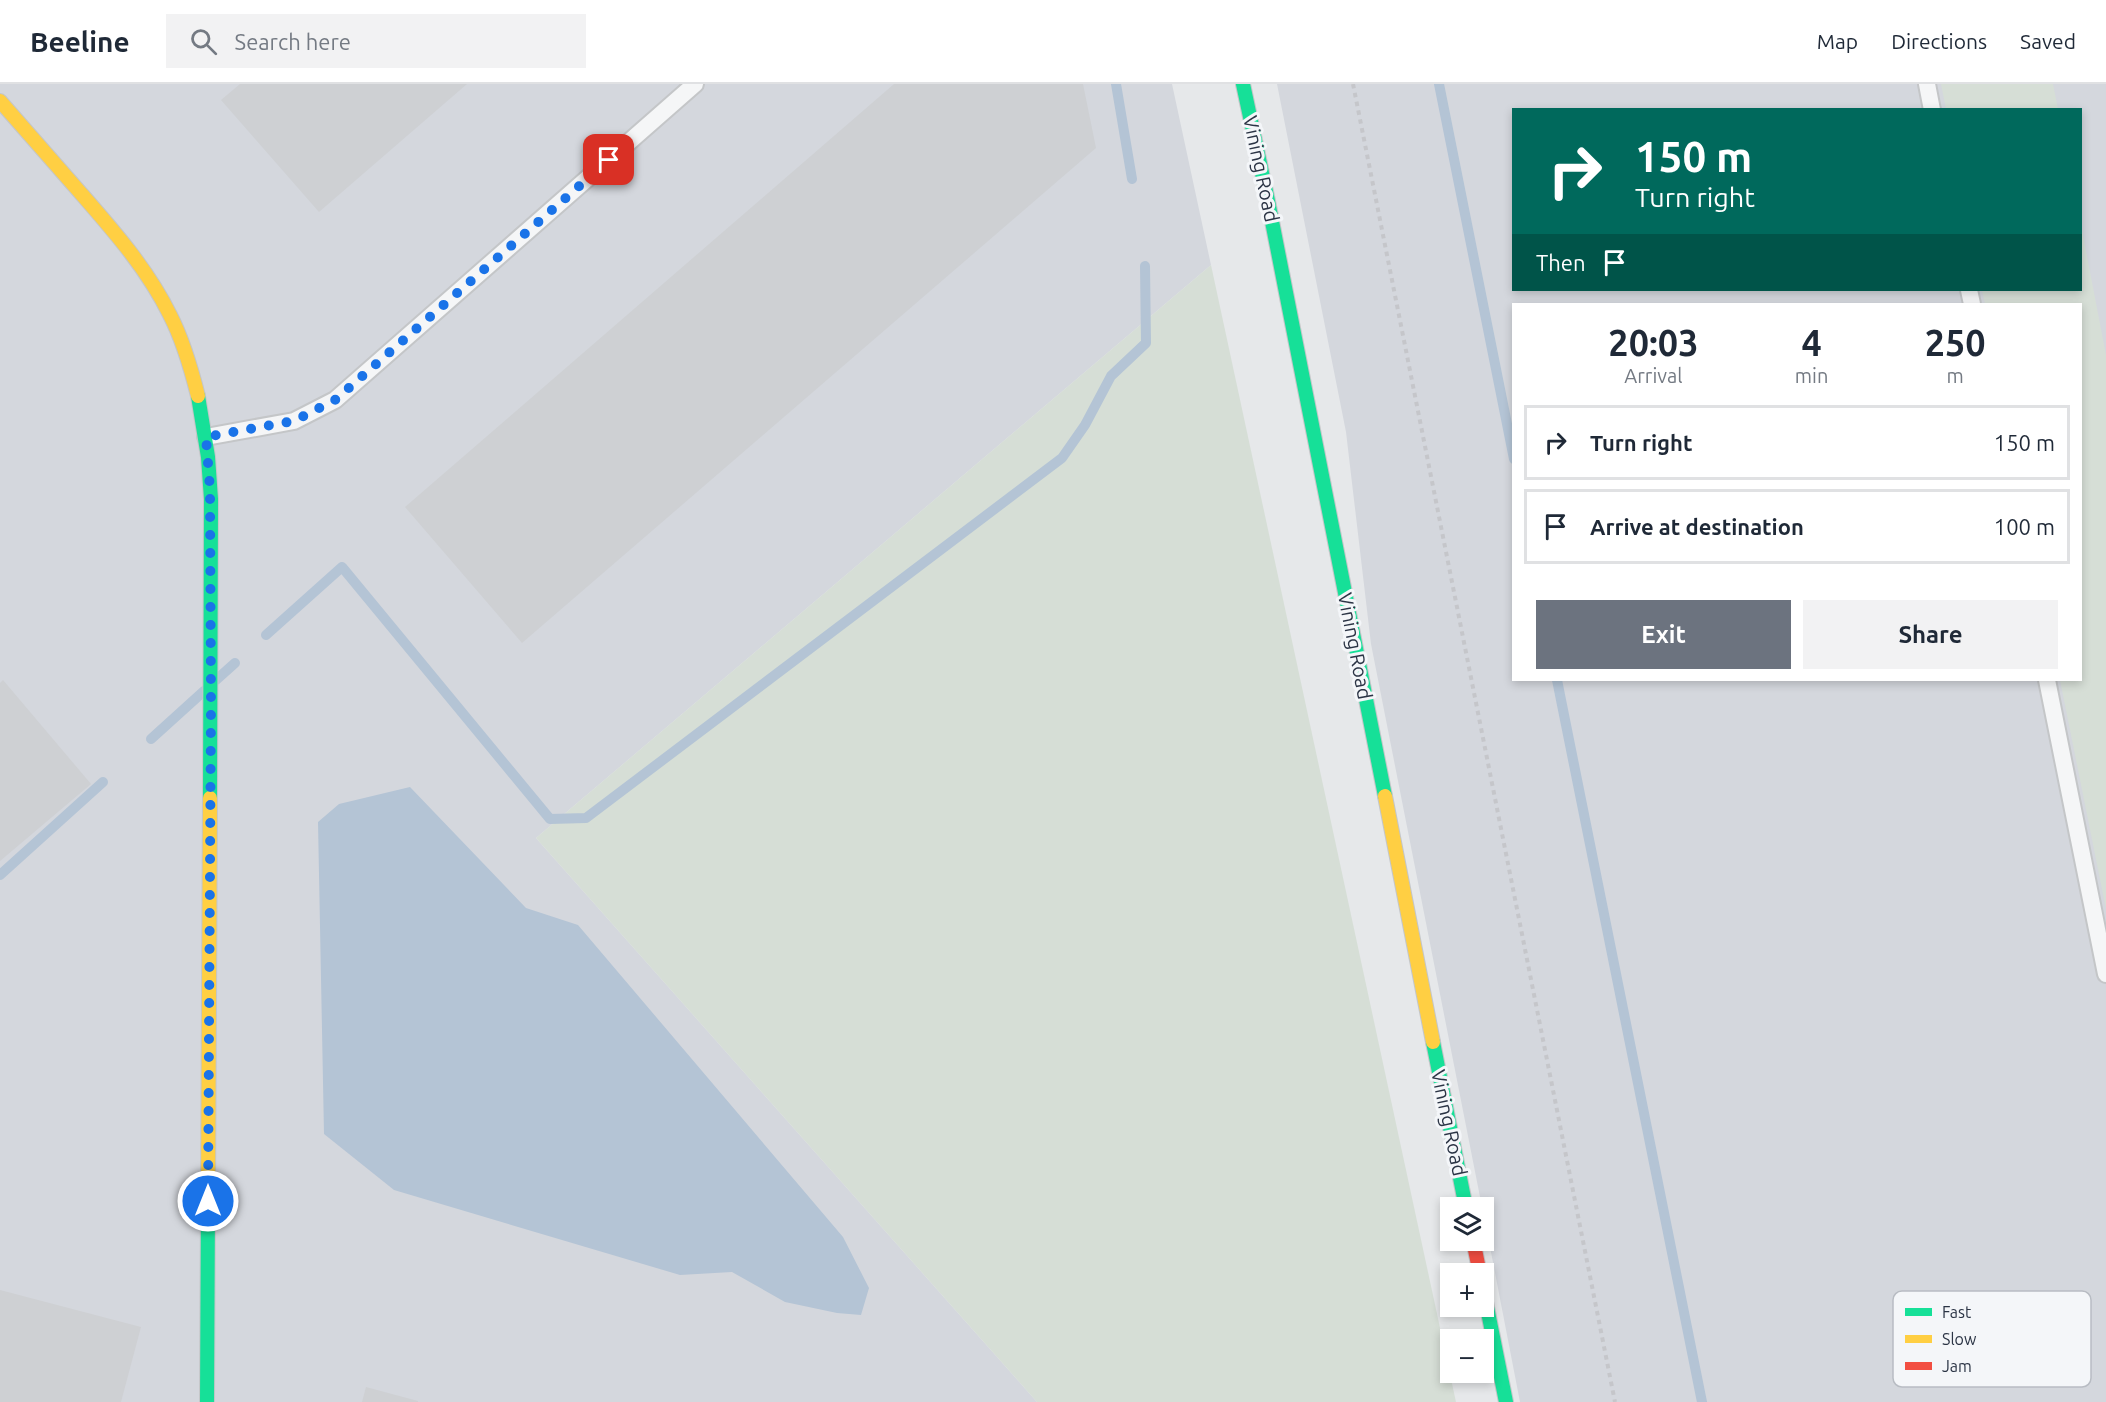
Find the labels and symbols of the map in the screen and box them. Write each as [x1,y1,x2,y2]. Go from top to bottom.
street label: Vining Road [1239,114,1284,224]
pin [583,134,634,185]
street label: Vining Road [1334,591,1377,701]
street label: Vining Road [1427,1068,1472,1178]
position arrow [176,1169,240,1233]
legend [1893,1291,2091,1387]
text: Fast [1942,1303,1972,1321]
text: Slow [1942,1330,1977,1348]
text: Jam [1942,1357,1972,1375]

